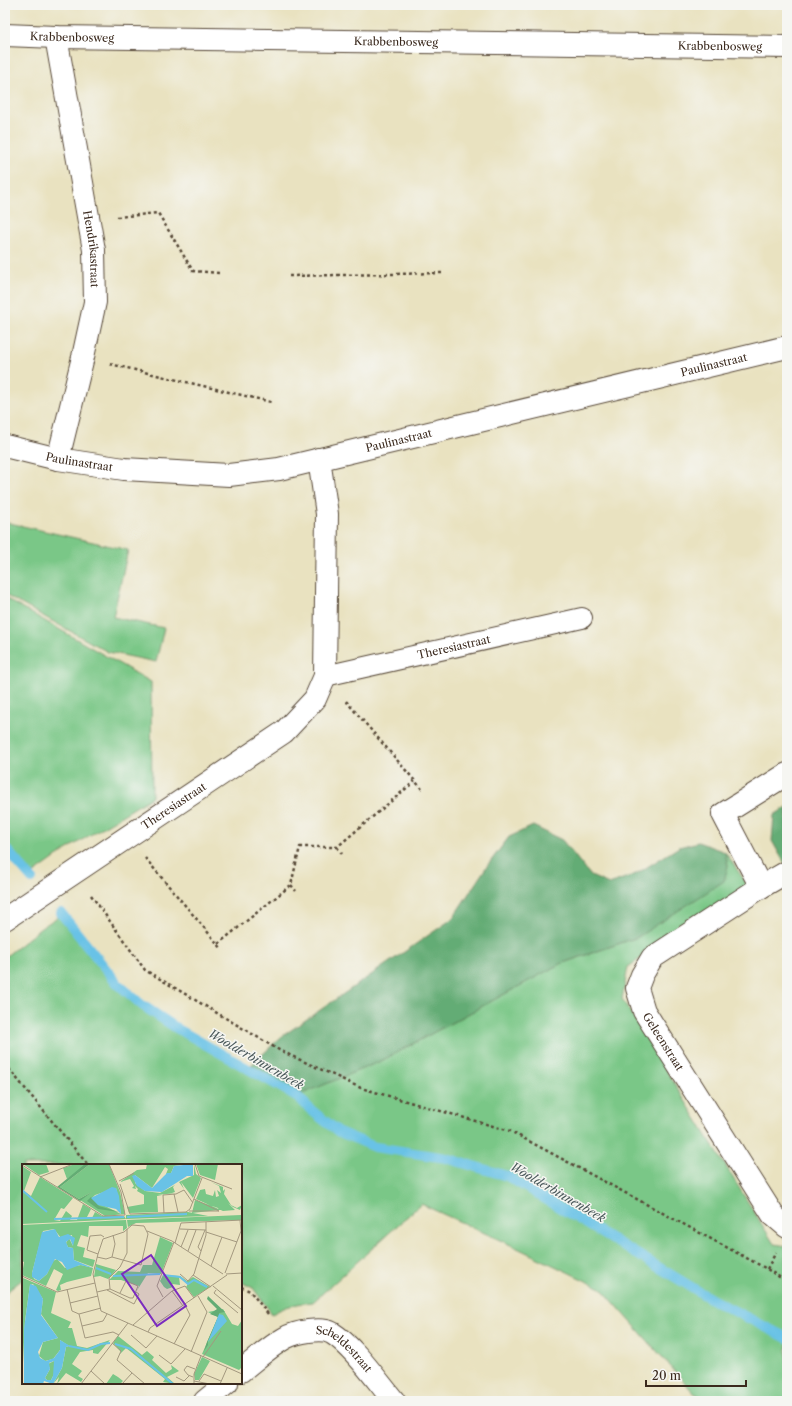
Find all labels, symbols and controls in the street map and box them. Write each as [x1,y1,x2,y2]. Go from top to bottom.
street label: Krabbenbosweg [30,29,114,45]
street label: Krabbenbosweg [354,34,438,49]
street label: Krabbenbosweg [678,39,762,54]
street label: Hendrikastraat [80,209,102,288]
street label: Paulinastraat [679,350,748,379]
street label: Paulinastraat [364,425,433,455]
street label: Paulinastraat [44,449,114,474]
street label: Theresiastraat [416,632,492,662]
street label: Theresiastraat [139,779,209,833]
street label: Geleenstraat [640,1010,687,1073]
water label: Woolderbinnenbeek [206,1026,307,1093]
water label: Woolderbinnenbeek [508,1159,609,1226]
inset map [22,1164,242,1384]
street label: Scheldestraat [316,1323,375,1375]
scale bar [646,1362,746,1388]
text: 20 m [652,1368,681,1383]

